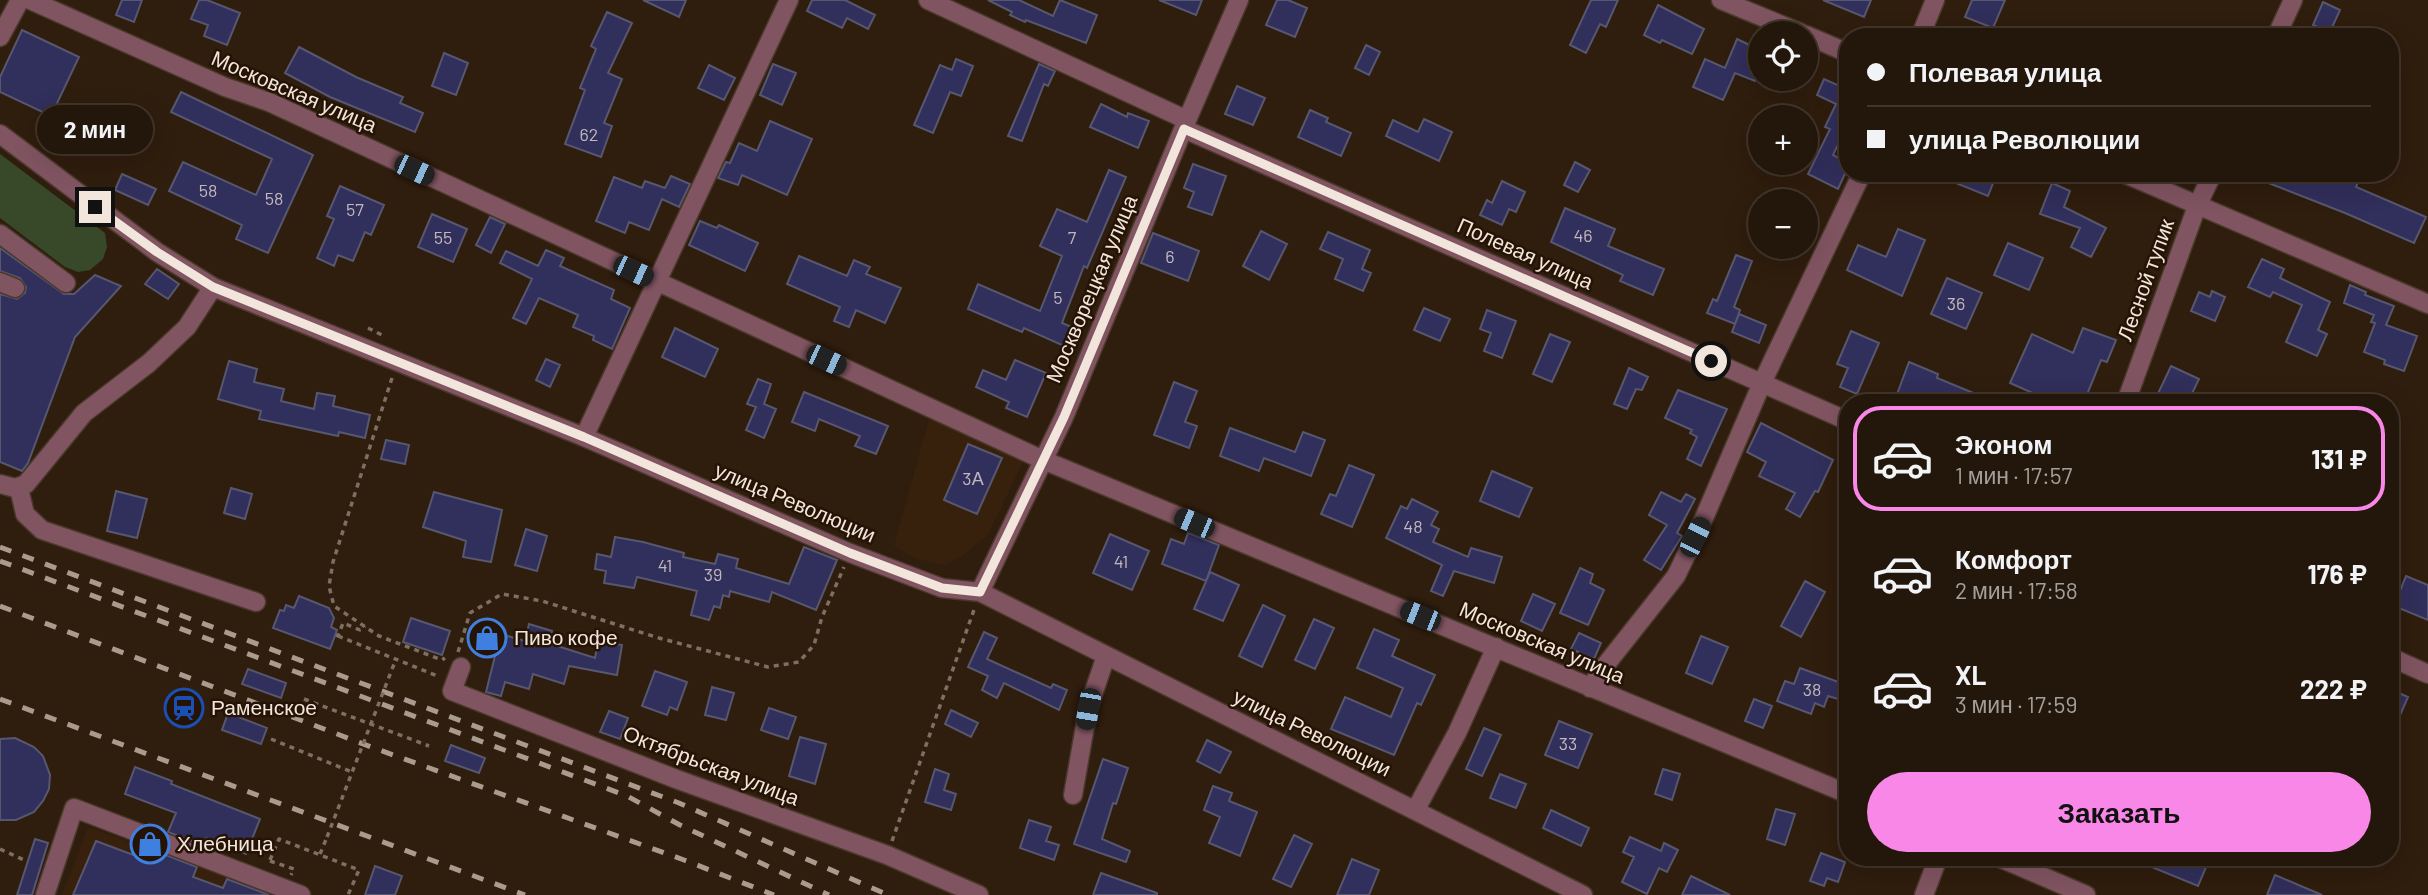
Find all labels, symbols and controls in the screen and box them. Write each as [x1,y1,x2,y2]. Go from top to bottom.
map controls [1748,21,1818,259]
button: locate [1748,21,1818,91]
street label: Московская улица [208,45,381,137]
text: Полевая улица [1909,56,2101,87]
button: + [1748,105,1818,175]
callout: 2 мин [37,106,153,154]
text: 2 мин [64,115,126,143]
house number: 62 [580,123,598,145]
text: улица Революции [1909,123,2140,154]
car [391,152,438,188]
house number: 58 [199,179,217,201]
house number: 58 [265,187,283,209]
button: − [1748,189,1818,259]
street label: Москворецкая улица [1040,190,1142,386]
route end [79,191,111,223]
house number: 57 [346,198,364,220]
street label: Полевая улица [1454,211,1598,294]
street label: Лесной тупик [2111,214,2178,344]
house number: 46 [1573,224,1593,246]
house number: 55 [434,226,452,248]
house number: 7 [1068,226,1077,248]
house number: 6 [1165,245,1175,267]
car [610,253,657,289]
house number: 5 [1053,286,1063,308]
house number: 36 [1947,292,1965,314]
car [803,342,850,378]
route start [1695,345,1727,377]
icon: car [1871,427,1934,490]
text: Эконом [1955,428,2053,459]
text: 131 ₽ [2311,443,2367,474]
street label: улица Революции [711,456,880,547]
text: 1 мин · 17:57 [1955,461,2072,489]
house number: 3А [962,467,984,489]
car [1171,505,1218,541]
car [1677,514,1714,560]
house number: 48 [1403,515,1423,537]
icon: car [1871,542,1934,605]
text: Комфорт [1955,543,2072,574]
house number: 41 [1114,550,1128,572]
house number: 41 [658,554,672,576]
text: 176 ₽ [2308,558,2367,589]
house number: 39 [704,563,722,585]
text: 2 мин · 17:58 [1955,576,2078,604]
street label: Московская улица [1456,596,1629,688]
car [1397,598,1444,634]
shop icon: Пиво кофе [466,617,508,659]
place label: Пиво кофе [514,624,618,649]
icon: car [1871,657,1934,720]
text: XL [1955,659,1986,690]
text: 222 ₽ [2300,673,2367,704]
house number: 38 [1803,678,1821,700]
street label: улица Революции [1230,683,1396,781]
car [1075,686,1102,732]
station icon: Раменское [163,687,205,729]
text: 3 мин · 17:59 [1955,690,2077,718]
place label: Раменское [211,694,317,719]
street label: Октябрьская улица [620,720,803,810]
house number: 33 [1559,732,1577,754]
button: Заказать [1867,772,2371,852]
shop icon: Хлебница [129,823,171,865]
place label: Хлебница [177,830,274,855]

